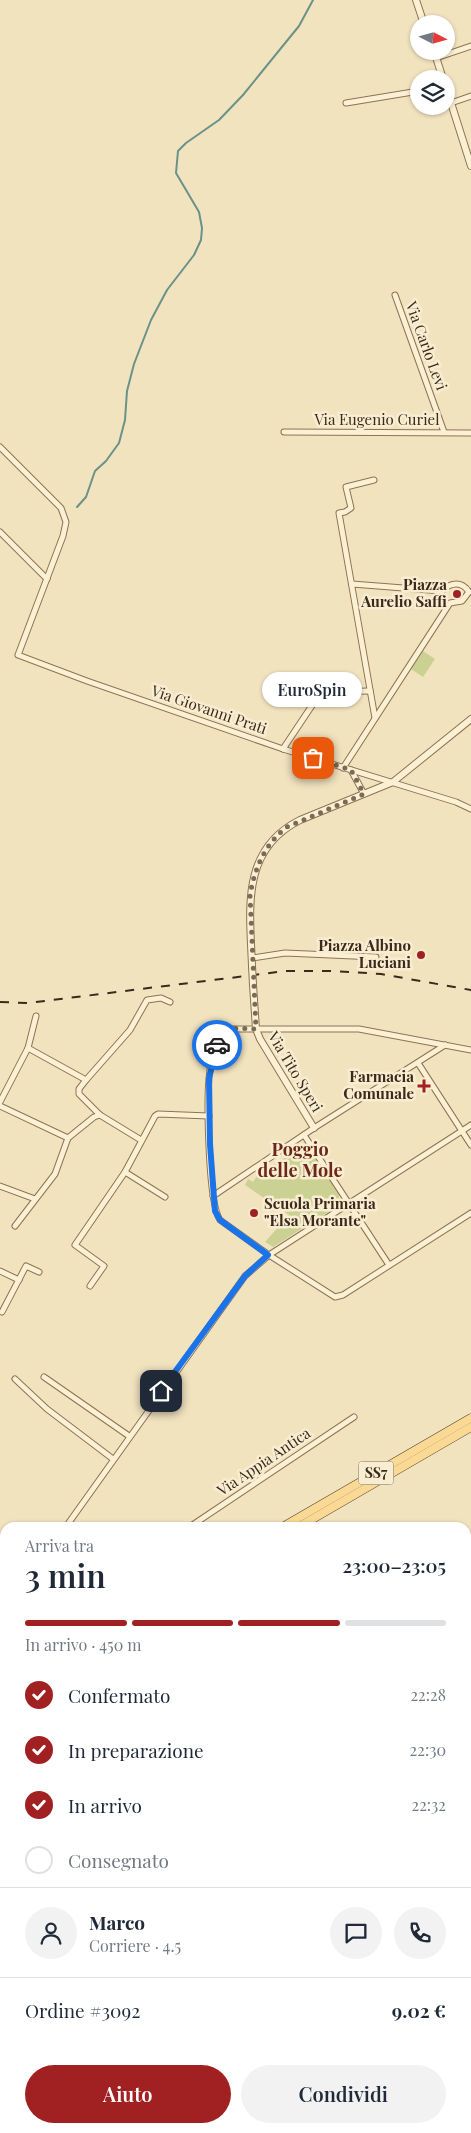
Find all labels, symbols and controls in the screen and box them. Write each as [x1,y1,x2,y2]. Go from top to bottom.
north arrow [410,15,455,60]
map controls [410,15,455,115]
button: layers [410,70,455,115]
street label: Via Carlo Levi [401,298,452,393]
street label: Via Eugenio Curiel [314,409,439,429]
place label: Piazza Aurelio Saffi [360,574,447,611]
marker: Piazza Aurelio Saffi [451,588,463,600]
callout: EuroSpin [263,673,363,708]
text: EuroSpin [278,679,346,700]
street label: Via Giovanni Prati [148,680,270,738]
pin [292,737,334,779]
icon: bag [299,744,327,772]
place label: Piazza Albino Luciani [318,935,411,972]
marker: Piazza Albino Luciani [415,949,427,961]
courier [192,1020,242,1070]
street label: Via Tito Speri [263,1027,328,1116]
icon: car [203,1031,231,1059]
place label: Farmacia Comunale [343,1066,414,1103]
marker: Farmacia Comunale [418,1080,430,1092]
district label: Poggio delle Mole [257,1137,343,1182]
place label: Scuola Primaria "Elsa Morante" [264,1193,376,1230]
marker: Scuola Primaria "Elsa Morante" [248,1207,260,1219]
pin [140,1370,182,1412]
icon: home [147,1377,175,1405]
street label: Via Appia Antica [212,1422,314,1500]
road number: SS7 [358,1462,394,1485]
text: Arriva tra [25,1535,94,1556]
text: 23:00–23:05 [342,1552,446,1578]
text: 3 min [25,1553,106,1596]
text: In arrivo · 450 m [25,1634,141,1655]
icon: check [25,1681,53,1709]
text: Confermato [68,1682,170,1708]
text: 22:28 [410,1684,446,1705]
icon: check [25,1736,53,1764]
text: In preparazione [68,1737,204,1763]
text: 22:30 [410,1739,446,1760]
icon: check [25,1791,53,1819]
text: In arrivo [68,1792,142,1818]
text: 22:32 [412,1794,446,1815]
text: Consegnato [68,1847,169,1873]
button: person [25,1907,77,1959]
button: chat [330,1907,382,1959]
button: phone [394,1907,446,1959]
text: Marco [89,1909,145,1935]
text: Corriere · 4.5 [89,1935,181,1956]
text: Ordine #3092 [25,1997,140,2023]
text: 9.02 € [392,1997,446,2023]
button: Aiuto [25,2065,231,2123]
button: Condividi [241,2065,446,2123]

